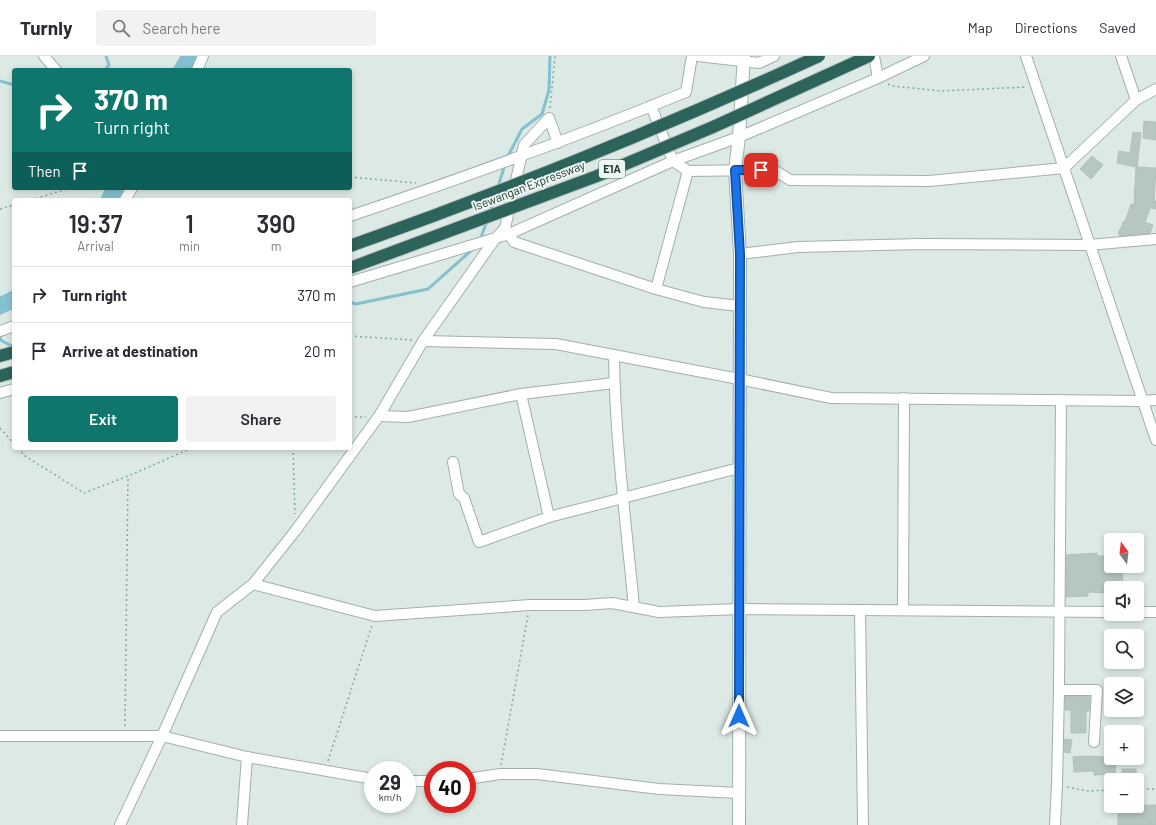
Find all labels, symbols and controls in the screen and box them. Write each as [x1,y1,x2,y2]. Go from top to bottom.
search box [96,10,376,46]
text: Turnly [20,16,72,39]
icon: search [110,17,132,39]
text: Search here [142,19,220,37]
text: Map [968,19,993,36]
text: Directions [1015,19,1077,36]
text: Saved [1099,19,1136,36]
text: 370 m [94,82,168,116]
icon: right [28,84,80,136]
text: Turn right [94,116,170,138]
pin [744,153,778,187]
street label: Isewangan Expressway [471,157,587,213]
icon: arrive [750,159,772,181]
icon: arrive [69,160,91,182]
road number: E1A [599,160,625,178]
text: Then [28,162,61,180]
text: 19:37 [68,209,123,238]
text: 1 [185,209,194,238]
text: 390 [257,209,296,238]
text: Arrival [77,238,114,254]
text: min [179,238,200,254]
text: m [271,238,281,254]
icon: right [28,284,50,306]
text: Turn right [62,286,127,304]
text: 370 m [297,286,336,304]
icon: arrive [28,340,50,362]
text: Arrive at destination [62,342,198,360]
text: 20 m [304,342,336,360]
button: Exit [28,396,178,442]
button: Share [186,396,336,442]
north arrow [1104,533,1144,573]
map controls [1104,533,1144,813]
button: sound [1104,581,1144,621]
button: search [1104,629,1144,669]
button: layers [1104,677,1144,717]
position arrow [718,695,760,737]
button: + [1104,725,1144,765]
speed limit sign: 40 [424,761,476,813]
text: 29 [379,770,401,794]
button: − [1104,773,1144,813]
text: km/h [379,791,401,803]

